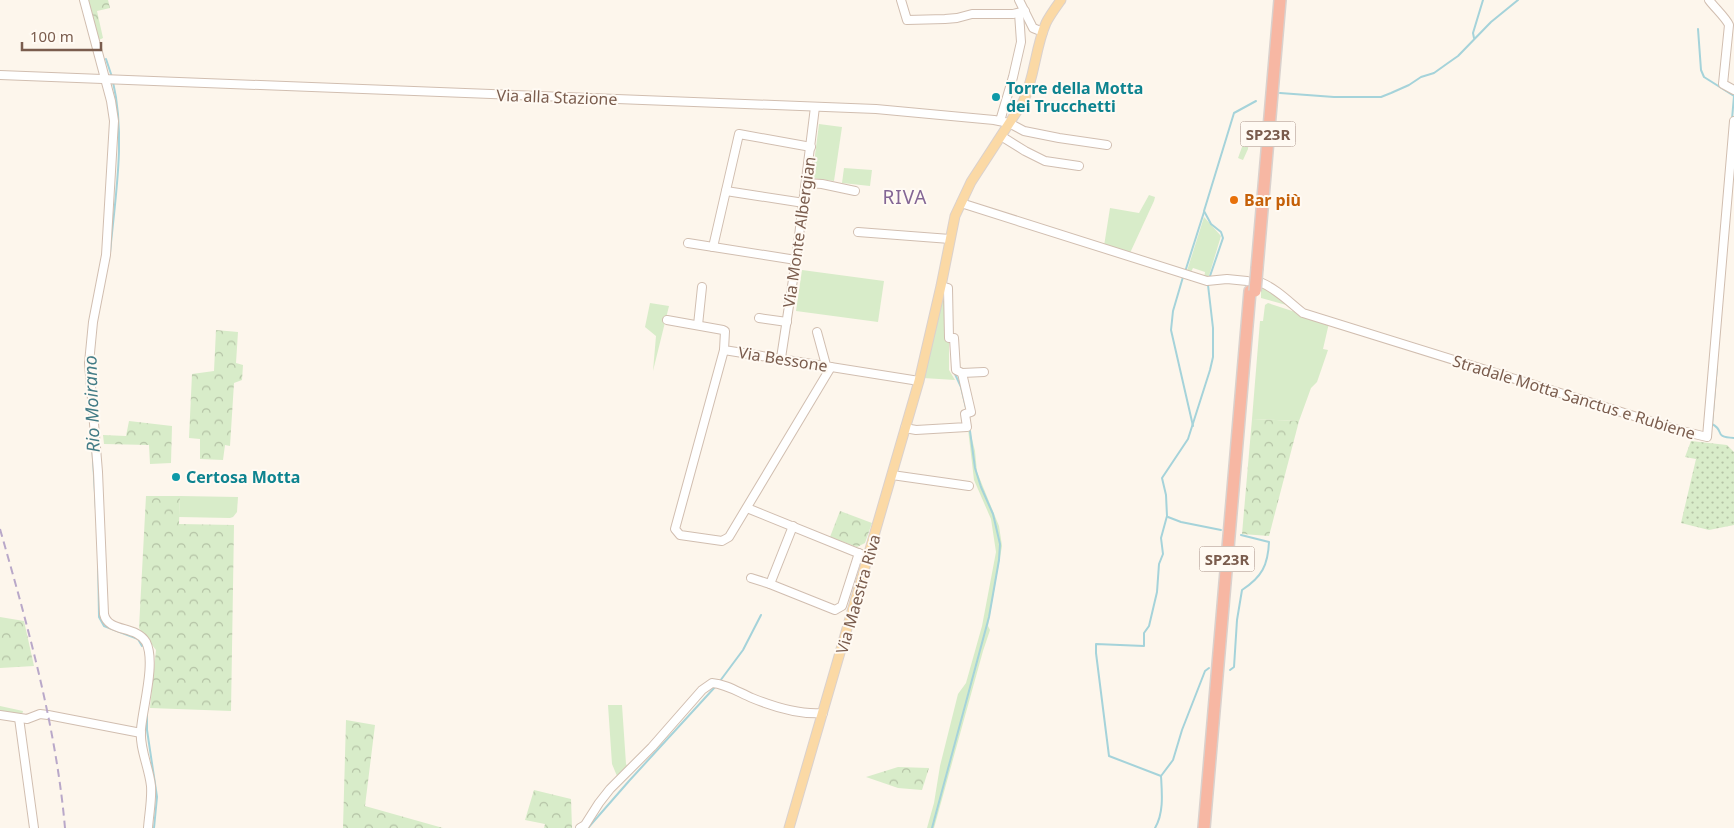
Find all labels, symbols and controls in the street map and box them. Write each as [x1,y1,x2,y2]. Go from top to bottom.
scale bar [22,20,101,52]
text: 100 m [30,26,74,46]
place label: Torre della Motta dei Trucchetti [1006,77,1143,117]
street label: Via alla Stazione [496,84,618,110]
marker: Torre della Motta dei Trucchetti [990,91,1002,103]
road number: SP23R [1240,122,1296,146]
street label: Via Monte Albergian [778,155,820,309]
district label: RIVA [882,184,928,210]
place label: Bar più [1244,189,1301,211]
marker: Bar più [1228,194,1240,206]
street label: Via Bessone [737,341,829,377]
street label: Stradale Motta Sanctus e Rubiene [1450,350,1698,444]
water label: Rio Moirano [77,355,105,453]
place label: Certosa Motta [186,466,300,488]
marker: Certosa Motta [170,471,182,483]
street label: Via Maestra Riva [830,532,886,656]
road number: SP23R [1200,546,1254,572]

